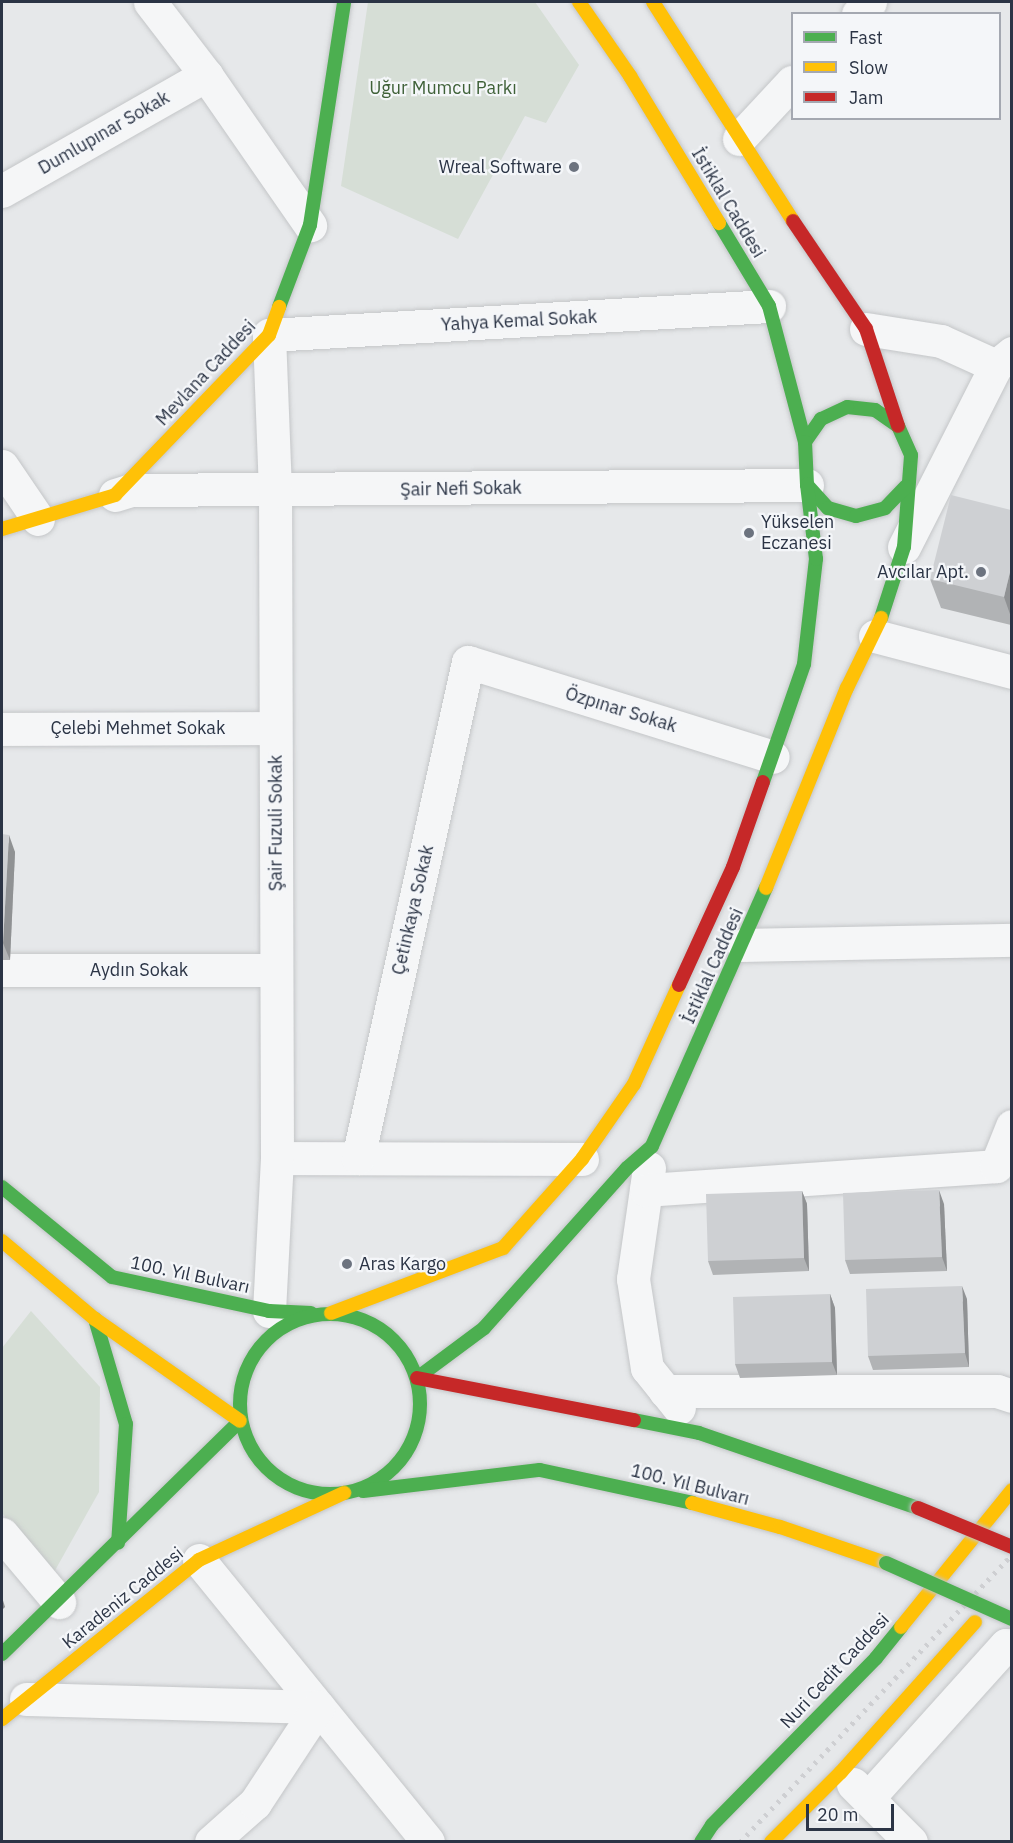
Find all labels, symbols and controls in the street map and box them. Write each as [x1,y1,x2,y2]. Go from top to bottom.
legend [791,12,1001,120]
text: Fast [849,26,883,49]
text: Slow [849,56,888,79]
park label: Uğur Mumcu Parkı [369,77,517,99]
text: Jam [849,86,884,109]
street label: Dumlupınar Sokak [35,87,173,179]
street label: İstiklal Caddesi [687,144,769,262]
place label: Wreal Software [439,156,562,178]
marker: Wreal Software [567,160,581,174]
street label: Yahya Kemal Sokak [440,306,598,336]
street label: Mevlana Caddesi [152,316,260,430]
street label: Şair Nefi Sokak [400,477,522,501]
place label: Yükselen Eczanesi [761,512,834,554]
marker: Yükselen Eczanesi [742,526,756,540]
place label: Avcılar Apt. [877,561,969,583]
marker: Avcılar Apt. [974,565,988,579]
street label: Özpınar Sokak [562,683,680,737]
street label: Çelebi Mehmet Sokak [51,717,225,739]
street label: Şair Fuzuli Sokak [265,755,287,891]
street label: Çetinkaya Sokak [388,843,438,977]
street label: İstiklal Caddesi [678,905,748,1027]
street label: Aydın Sokak [90,959,188,981]
street label: 100. Yıl Bulvarı [128,1252,252,1298]
place label: Aras Kargo [359,1253,446,1275]
marker: Aras Kargo [340,1257,354,1271]
street label: 100. Yıl Bulvarı [629,1460,751,1510]
street label: Karadeniz Caddesi [58,1543,188,1653]
street label: Nuri Cedit Caddesi [776,1609,894,1733]
scale bar [809,1792,898,1830]
text: 20 m [817,1803,859,1826]

